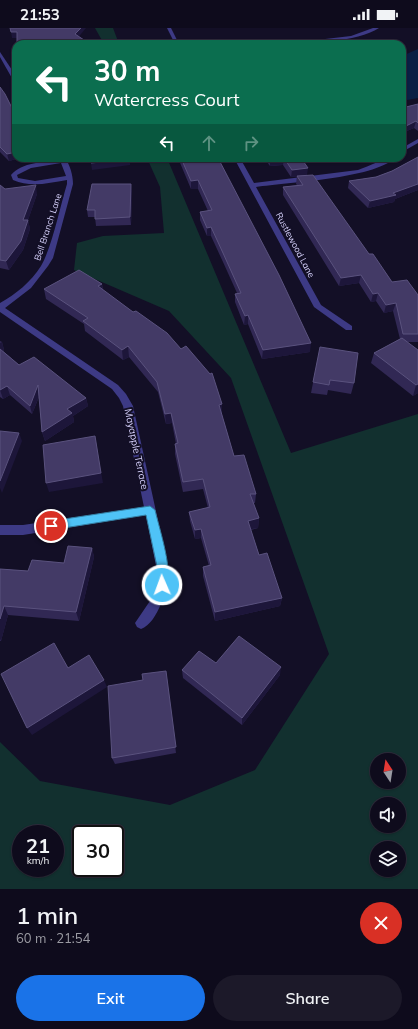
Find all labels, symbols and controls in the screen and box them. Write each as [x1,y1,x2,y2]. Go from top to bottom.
text: 21:53 [20,5,60,24]
text: 30 m [94,53,160,88]
icon: left [28,56,80,108]
text: Watercress Court [94,88,240,111]
icon: left [156,132,178,154]
icon: ahead [198,132,220,154]
icon: right [240,132,262,154]
street label: Bell Branch Lane [31,192,64,262]
street label: Rustlewood Lane [274,210,317,279]
street label: Mayapple Terrace [122,407,151,491]
pin [34,509,68,543]
icon: arrive [40,515,62,537]
position arrow [141,564,183,606]
north arrow [370,753,406,789]
map controls [370,753,406,877]
button: sound [370,797,406,833]
speed limit sign: 30 [72,825,124,877]
text: 21 [26,833,50,858]
button: layers [370,841,406,877]
text: km/h [27,854,49,867]
text: 1 min [16,900,78,930]
button: close [360,902,402,944]
text: 60 m · 21:54 [16,930,90,946]
button: Exit [16,975,205,1021]
button: Share [213,975,402,1021]

